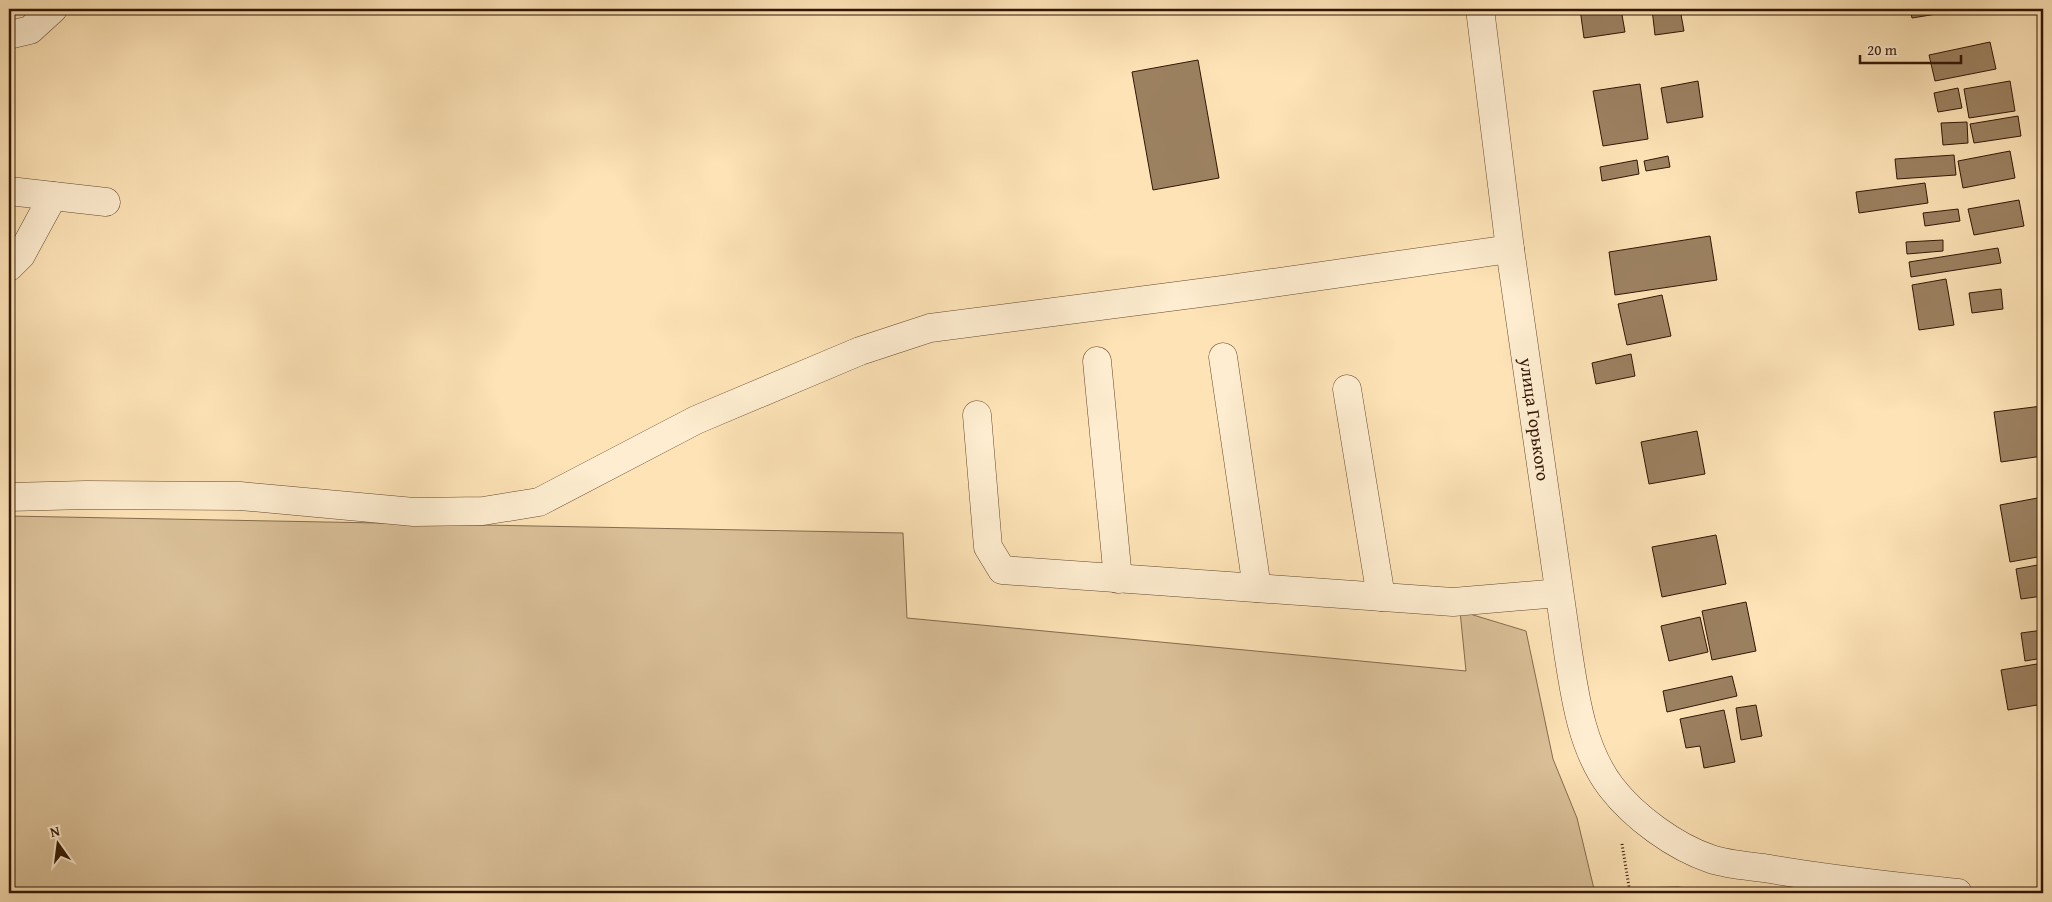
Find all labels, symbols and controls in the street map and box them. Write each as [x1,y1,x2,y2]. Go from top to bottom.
scale bar [1860,32,1961,64]
text: 20 m [1867,39,1898,60]
street label: улица Горького [1513,355,1557,483]
north arrow [32,820,82,870]
text: N [48,820,62,842]

